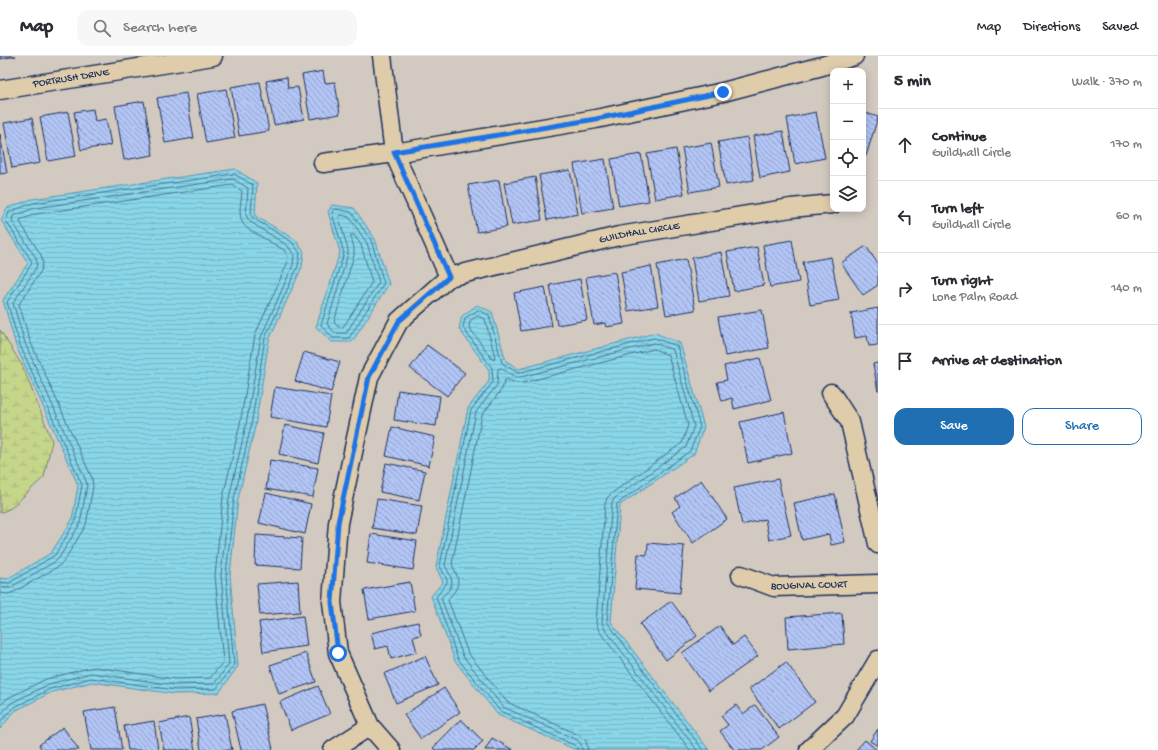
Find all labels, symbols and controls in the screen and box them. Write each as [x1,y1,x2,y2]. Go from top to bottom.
search box [77,10,357,46]
text: Map [20,16,53,39]
icon: search [91,17,113,39]
text: Search here [123,19,197,37]
text: Map [977,19,1001,36]
text: Directions [1023,19,1080,36]
text: Saved [1102,19,1138,36]
street label: PORTRUSH DRIVE [31,66,111,91]
map controls [830,68,866,212]
button: + [830,68,866,104]
text: 5 min [894,72,931,92]
text: Walk · 370 m [1072,75,1142,90]
route end [714,83,732,101]
button: − [830,104,866,140]
text: Continue [932,128,986,146]
icon: ahead [894,134,916,156]
text: 170 m [1110,137,1142,152]
button: locate [830,140,866,176]
text: Guildhall Circle [932,146,1011,161]
button: layers [830,176,866,212]
text: Turn left [932,200,983,218]
icon: left [894,206,916,228]
text: 60 m [1116,209,1142,224]
text: Guildhall Circle [932,218,1011,233]
street label: GUILDHALL CIRCLE [598,220,682,247]
text: Turn right [932,272,992,290]
icon: right [894,278,916,300]
text: 140 m [1111,281,1142,296]
text: Lone Palm Road [932,290,1017,305]
icon: arrive [894,350,916,372]
text: Arrive at destination [932,352,1062,370]
button: Save [894,408,1014,445]
button: Share [1022,408,1142,445]
street label: BOUGIVAL COURT [768,579,848,594]
route start [329,644,347,662]

